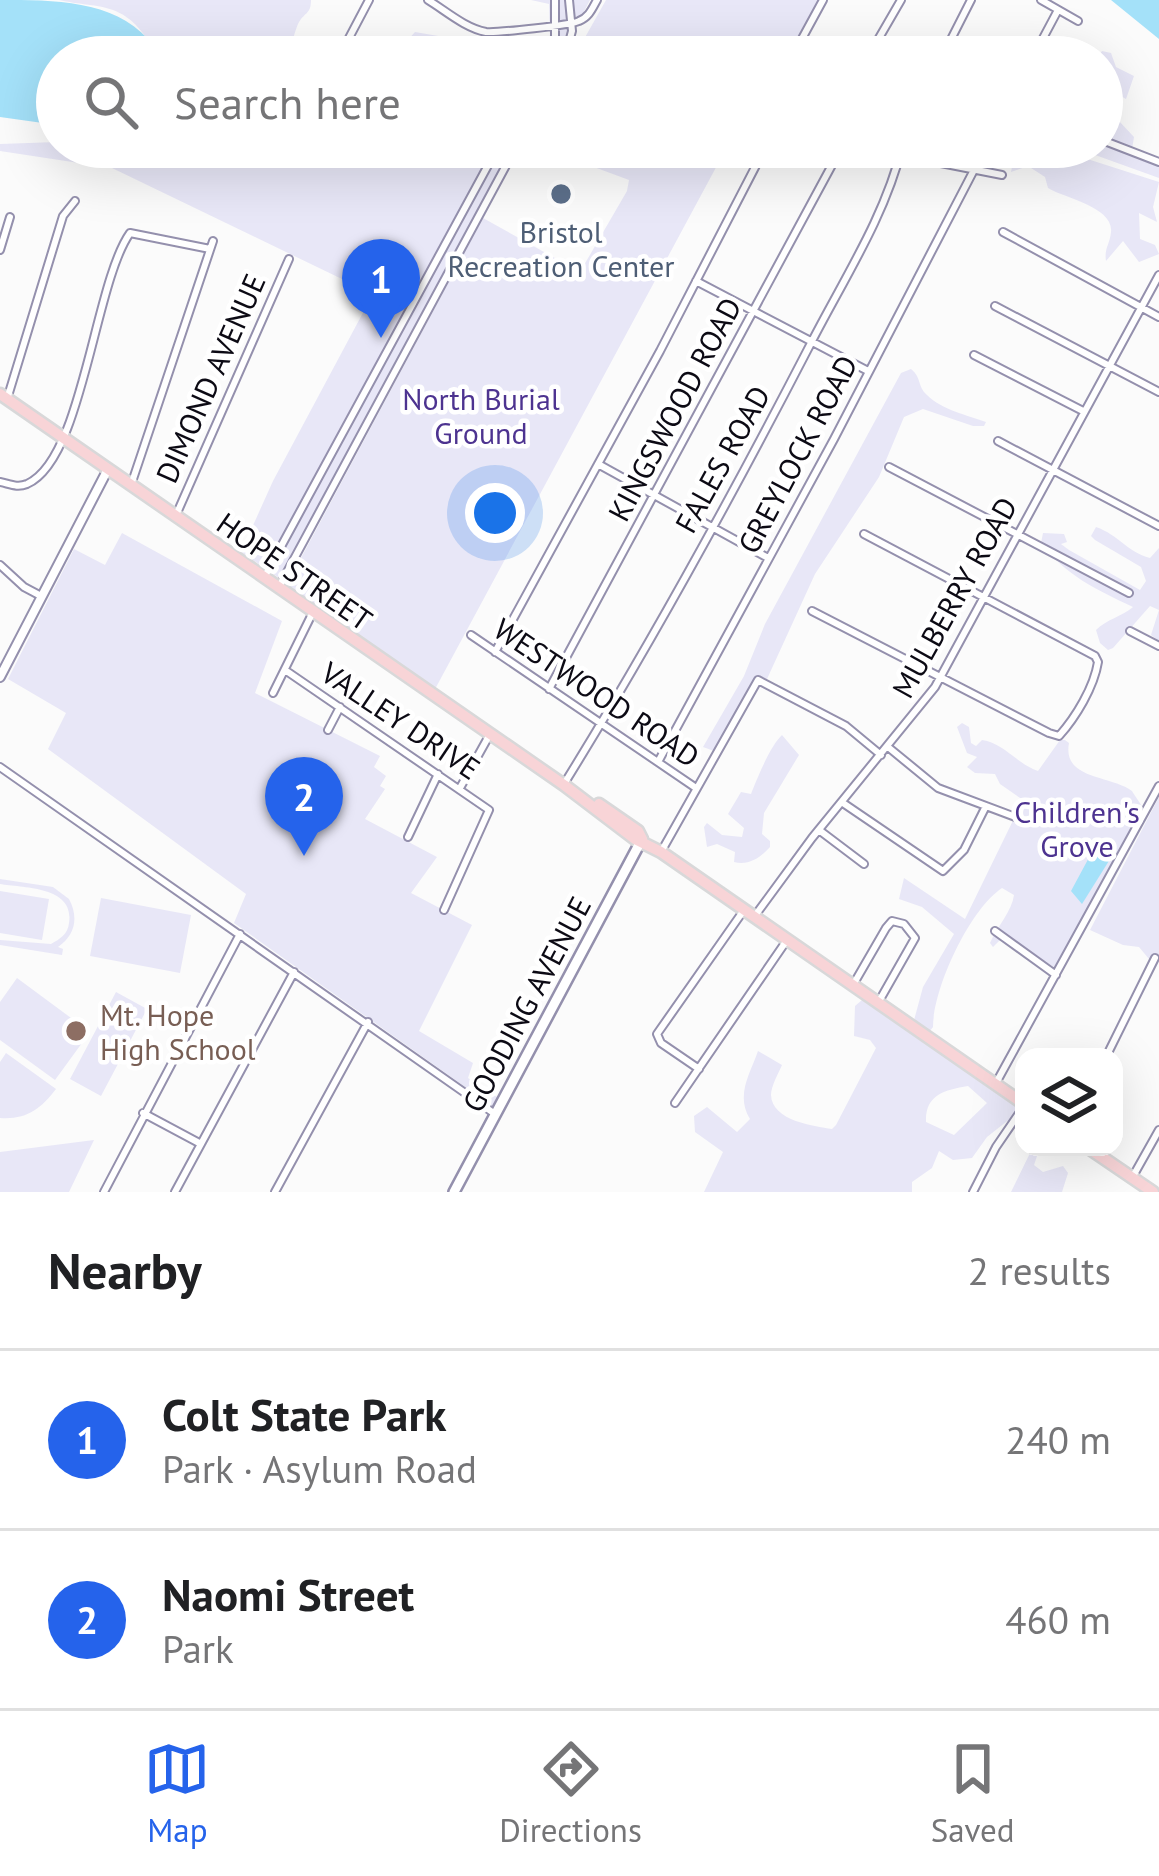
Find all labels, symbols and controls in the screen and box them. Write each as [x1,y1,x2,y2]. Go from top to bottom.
search box [36,36,1123,168]
icon: search [78,69,144,135]
text: Search here [174,73,401,131]
marker: Bristol Recreation Center [548,181,574,207]
place label: Bristol Recreation Center [448,212,674,285]
pin: 1 [342,239,420,338]
street label: DIMOND AVENUE [147,267,273,489]
street label: KINGSWOOD ROAD [599,290,749,528]
street label: GREYLOCK ROAD [728,348,866,560]
park label: North Burial Ground [402,379,560,452]
street label: FALES ROAD [666,379,778,539]
your location [465,483,525,543]
street label: MULBERRY ROAD [883,490,1025,704]
street label: HOPE STREET [210,503,381,639]
street label: WESTWOOD ROAD [487,609,707,775]
street label: VALLEY DRIVE [313,652,488,788]
pin: 2 [265,757,343,856]
park label: Children's Grove [1014,792,1140,865]
street label: GOODING AVENUE [453,890,599,1118]
place label: Mt. Hope High School [100,995,256,1068]
marker: Mt. Hope High School [63,1018,89,1044]
map controls [1015,1048,1123,1156]
button: layers [1015,1048,1123,1156]
text: Nearby [48,1237,202,1303]
text: 2 results [968,1245,1111,1296]
text: Colt State Park [162,1385,446,1443]
text: 1 [76,1414,98,1465]
text: 240 m [1005,1414,1111,1465]
text: Park · Asylum Road [162,1443,477,1494]
text: Naomi Street [162,1565,414,1623]
text: 2 [76,1594,98,1645]
text: 460 m [1005,1594,1111,1645]
text: Park [162,1623,234,1674]
tab: Map [144,1736,210,1851]
tab: Directions [499,1736,642,1851]
tab: Saved [931,1736,1015,1851]

